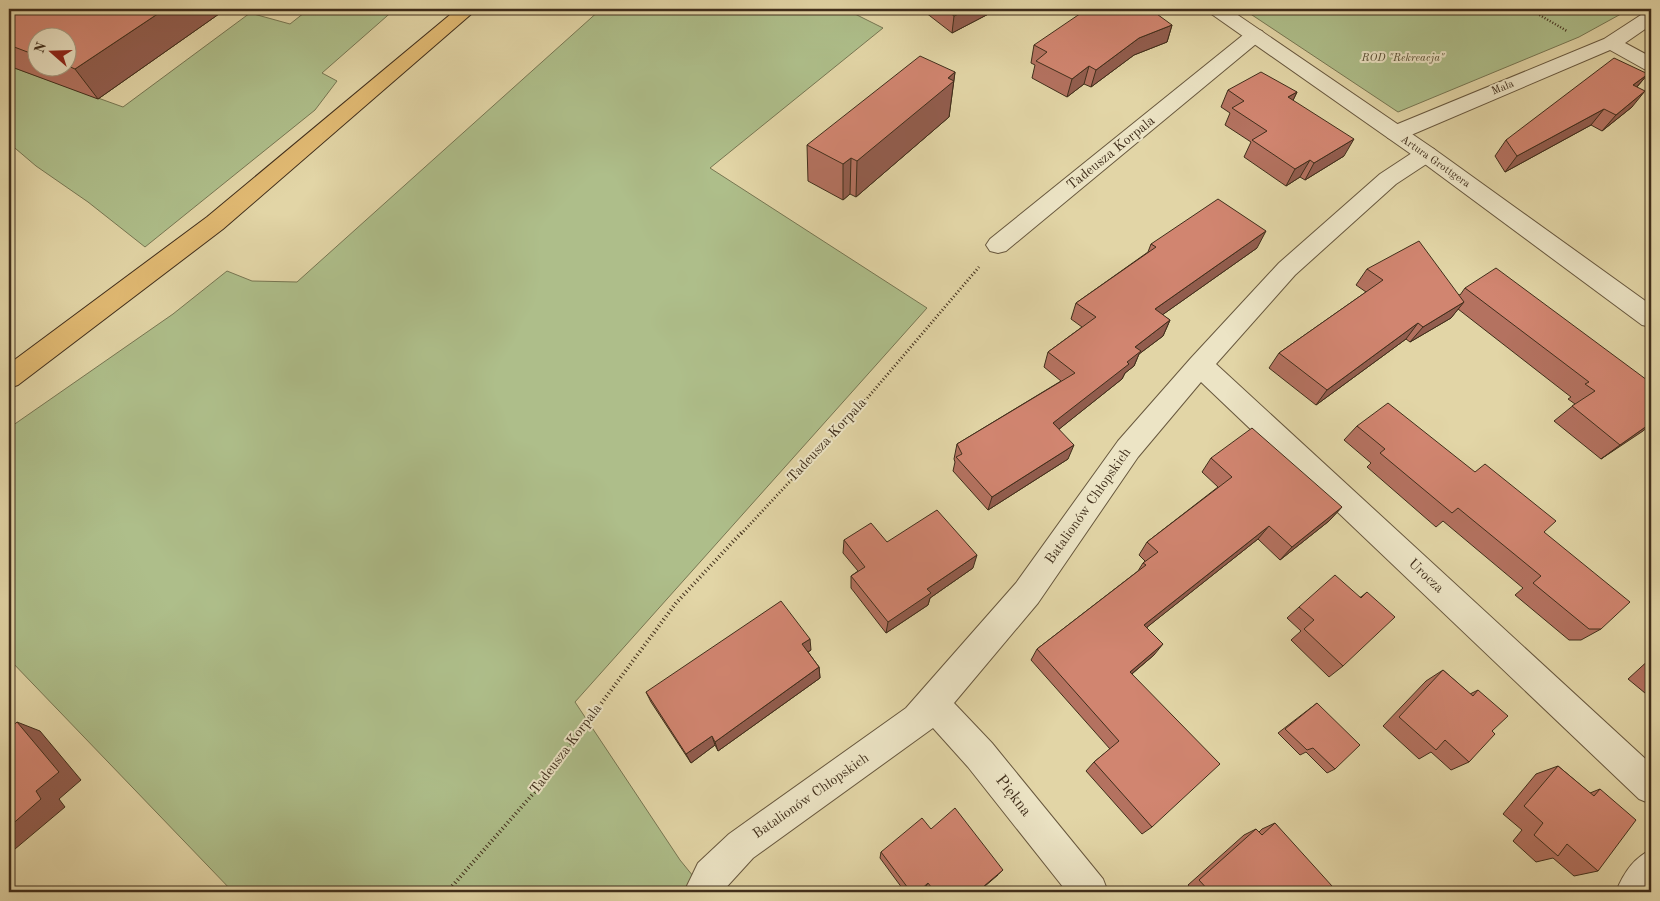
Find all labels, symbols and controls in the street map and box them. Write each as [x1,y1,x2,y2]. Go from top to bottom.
north arrow [28,28,78,78]
text: N [32,40,49,55]
park label: ROD "Rekreacja" [1361,53,1445,64]
street label: Mała [1490,78,1516,98]
street label: Tadeusza Korpala [1064,113,1158,193]
street label: Artura Grottgera [1398,134,1472,190]
street label: Tadeusza Korpala [785,395,869,484]
street label: Batalionów Chłopskich [1043,445,1133,566]
street label: Urocza [1406,556,1446,596]
street label: Tadeusza Korpala [528,701,604,797]
street label: Batalionów Chłopskich [751,751,872,841]
street label: Piękna [992,772,1034,820]

